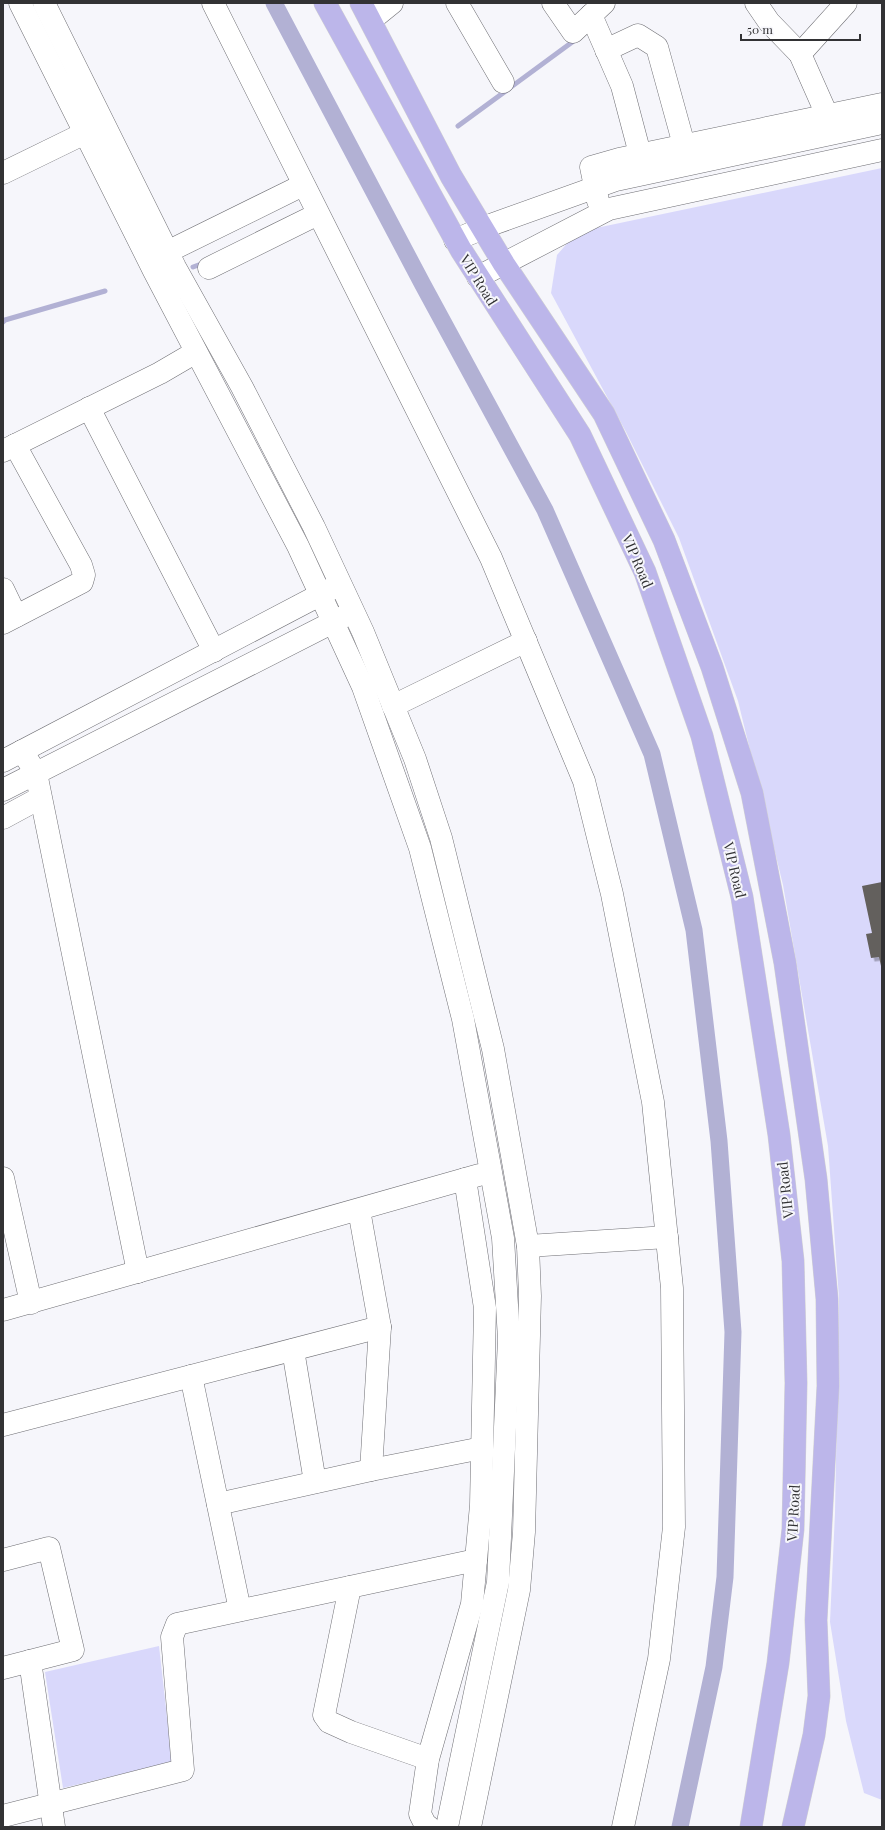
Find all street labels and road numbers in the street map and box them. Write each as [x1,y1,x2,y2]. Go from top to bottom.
street label: VIP Road [455,250,502,309]
street label: VIP Road [618,530,658,591]
street label: VIP Road [719,839,751,900]
street label: VIP Road [773,1161,798,1220]
street label: VIP Road [782,1484,804,1543]

